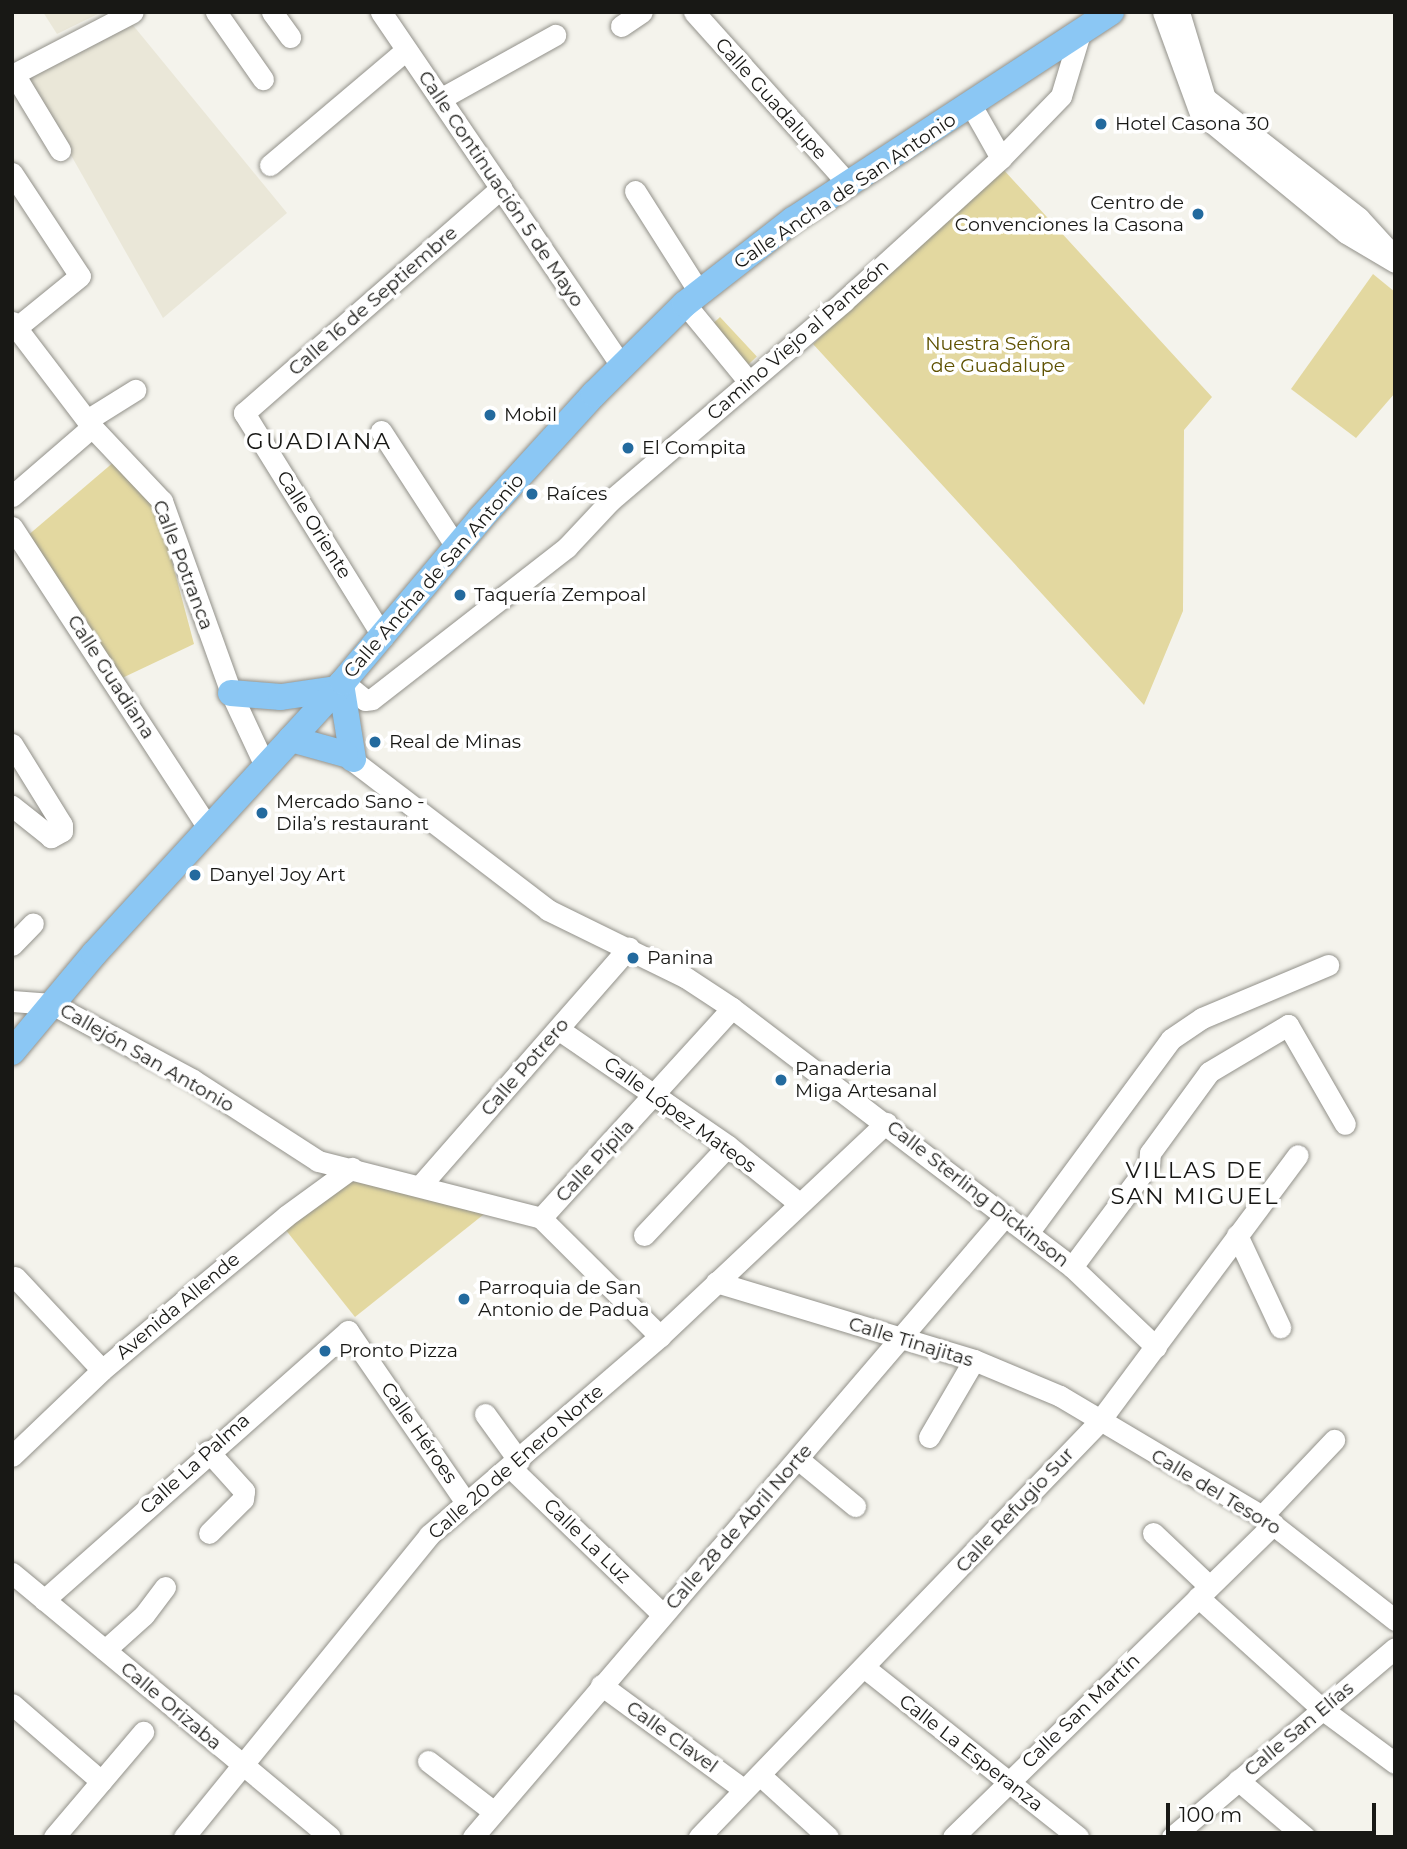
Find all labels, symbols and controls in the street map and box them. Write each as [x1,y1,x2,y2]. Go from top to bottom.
street label: Calle Guadalupe [710,33,832,165]
street label: Calle Continuación 5 de Mayo [413,67,589,311]
street label: Calle Ancha de San Antonio [730,108,960,274]
place label: Hotel Casona 30 [1115,113,1269,135]
marker: Hotel Casona 30 [1093,116,1109,132]
place label: Centro de Convenciones la Casona [955,192,1184,236]
marker: Centro de Convenciones la Casona [1190,206,1206,222]
street label: Calle 16 de Septiembre [284,221,462,381]
street label: Camino Viejo al Panteón [702,255,894,425]
park label: Nuestra Señora de Guadalupe [925,333,1071,377]
place label: Mobil [504,404,557,426]
marker: Mobil [482,407,498,423]
district label: GUADIANA [247,427,391,455]
place label: El Compita [642,437,746,459]
marker: El Compita [620,440,636,456]
street label: Calle Oriente [272,467,356,583]
street label: Calle Ancha de San Antonio [339,469,529,683]
place label: Raíces [546,483,607,505]
marker: Raíces [524,486,540,502]
street label: Calle Potranca [148,497,218,633]
place label: Taquería Zempoal [474,584,646,606]
marker: Taquería Zempoal [452,587,468,603]
street label: Calle Guadiana [62,611,160,743]
place label: Real de Minas [389,731,521,753]
marker: Real de Minas [367,734,383,750]
place label: Mercado Sano - Dila’s restaurant [276,791,429,835]
marker: Mercado Sano - Dila’s restaurant [254,805,270,821]
place label: Danyel Joy Art [209,864,346,886]
marker: Danyel Joy Art [187,867,203,883]
place label: Panina [647,947,714,969]
marker: Panina [625,950,641,966]
street label: Callejón San Antonio [56,999,238,1117]
street label: Calle Potrero [476,1013,574,1121]
street label: Calle López Mateos [599,1052,761,1178]
place label: Panaderia Miga Artesanal [795,1058,937,1102]
marker: Panaderia Miga Artesanal [773,1072,789,1088]
street label: Calle Pípila [551,1115,639,1207]
street label: Calle Sterling Dickinson [882,1116,1074,1272]
district label: VILLAS DE SAN MIGUEL [1112,1156,1278,1210]
street label: Avenida Allende [112,1248,244,1364]
place label: Parroquia de San Antonio de Padua [478,1277,649,1321]
marker: Parroquia de San Antonio de Padua [456,1291,472,1307]
street label: Calle Tinajitas [846,1312,976,1372]
place label: Pronto Pizza [339,1340,458,1362]
marker: Pronto Pizza [317,1343,333,1359]
street label: Calle Héroes [376,1378,462,1488]
street label: Calle 20 de Enero Norte [424,1380,608,1544]
street label: Calle La Palma [135,1409,255,1519]
street label: Calle 28 de Abril Norte [661,1440,817,1614]
street label: Calle Refugio Sur [951,1443,1079,1577]
street label: Calle del Tesoro [1147,1444,1285,1540]
street label: Calle La Luz [539,1494,635,1588]
street label: Calle San Martín [1017,1649,1145,1773]
street label: Calle Orizaba [116,1657,226,1755]
street label: Calle San Elías [1240,1677,1358,1781]
street label: Calle La Esperanza [894,1690,1048,1816]
street label: Calle Clavel [622,1696,722,1778]
scale bar [1169,1790,1379,1834]
text: 100 m [1179,1802,1242,1827]

